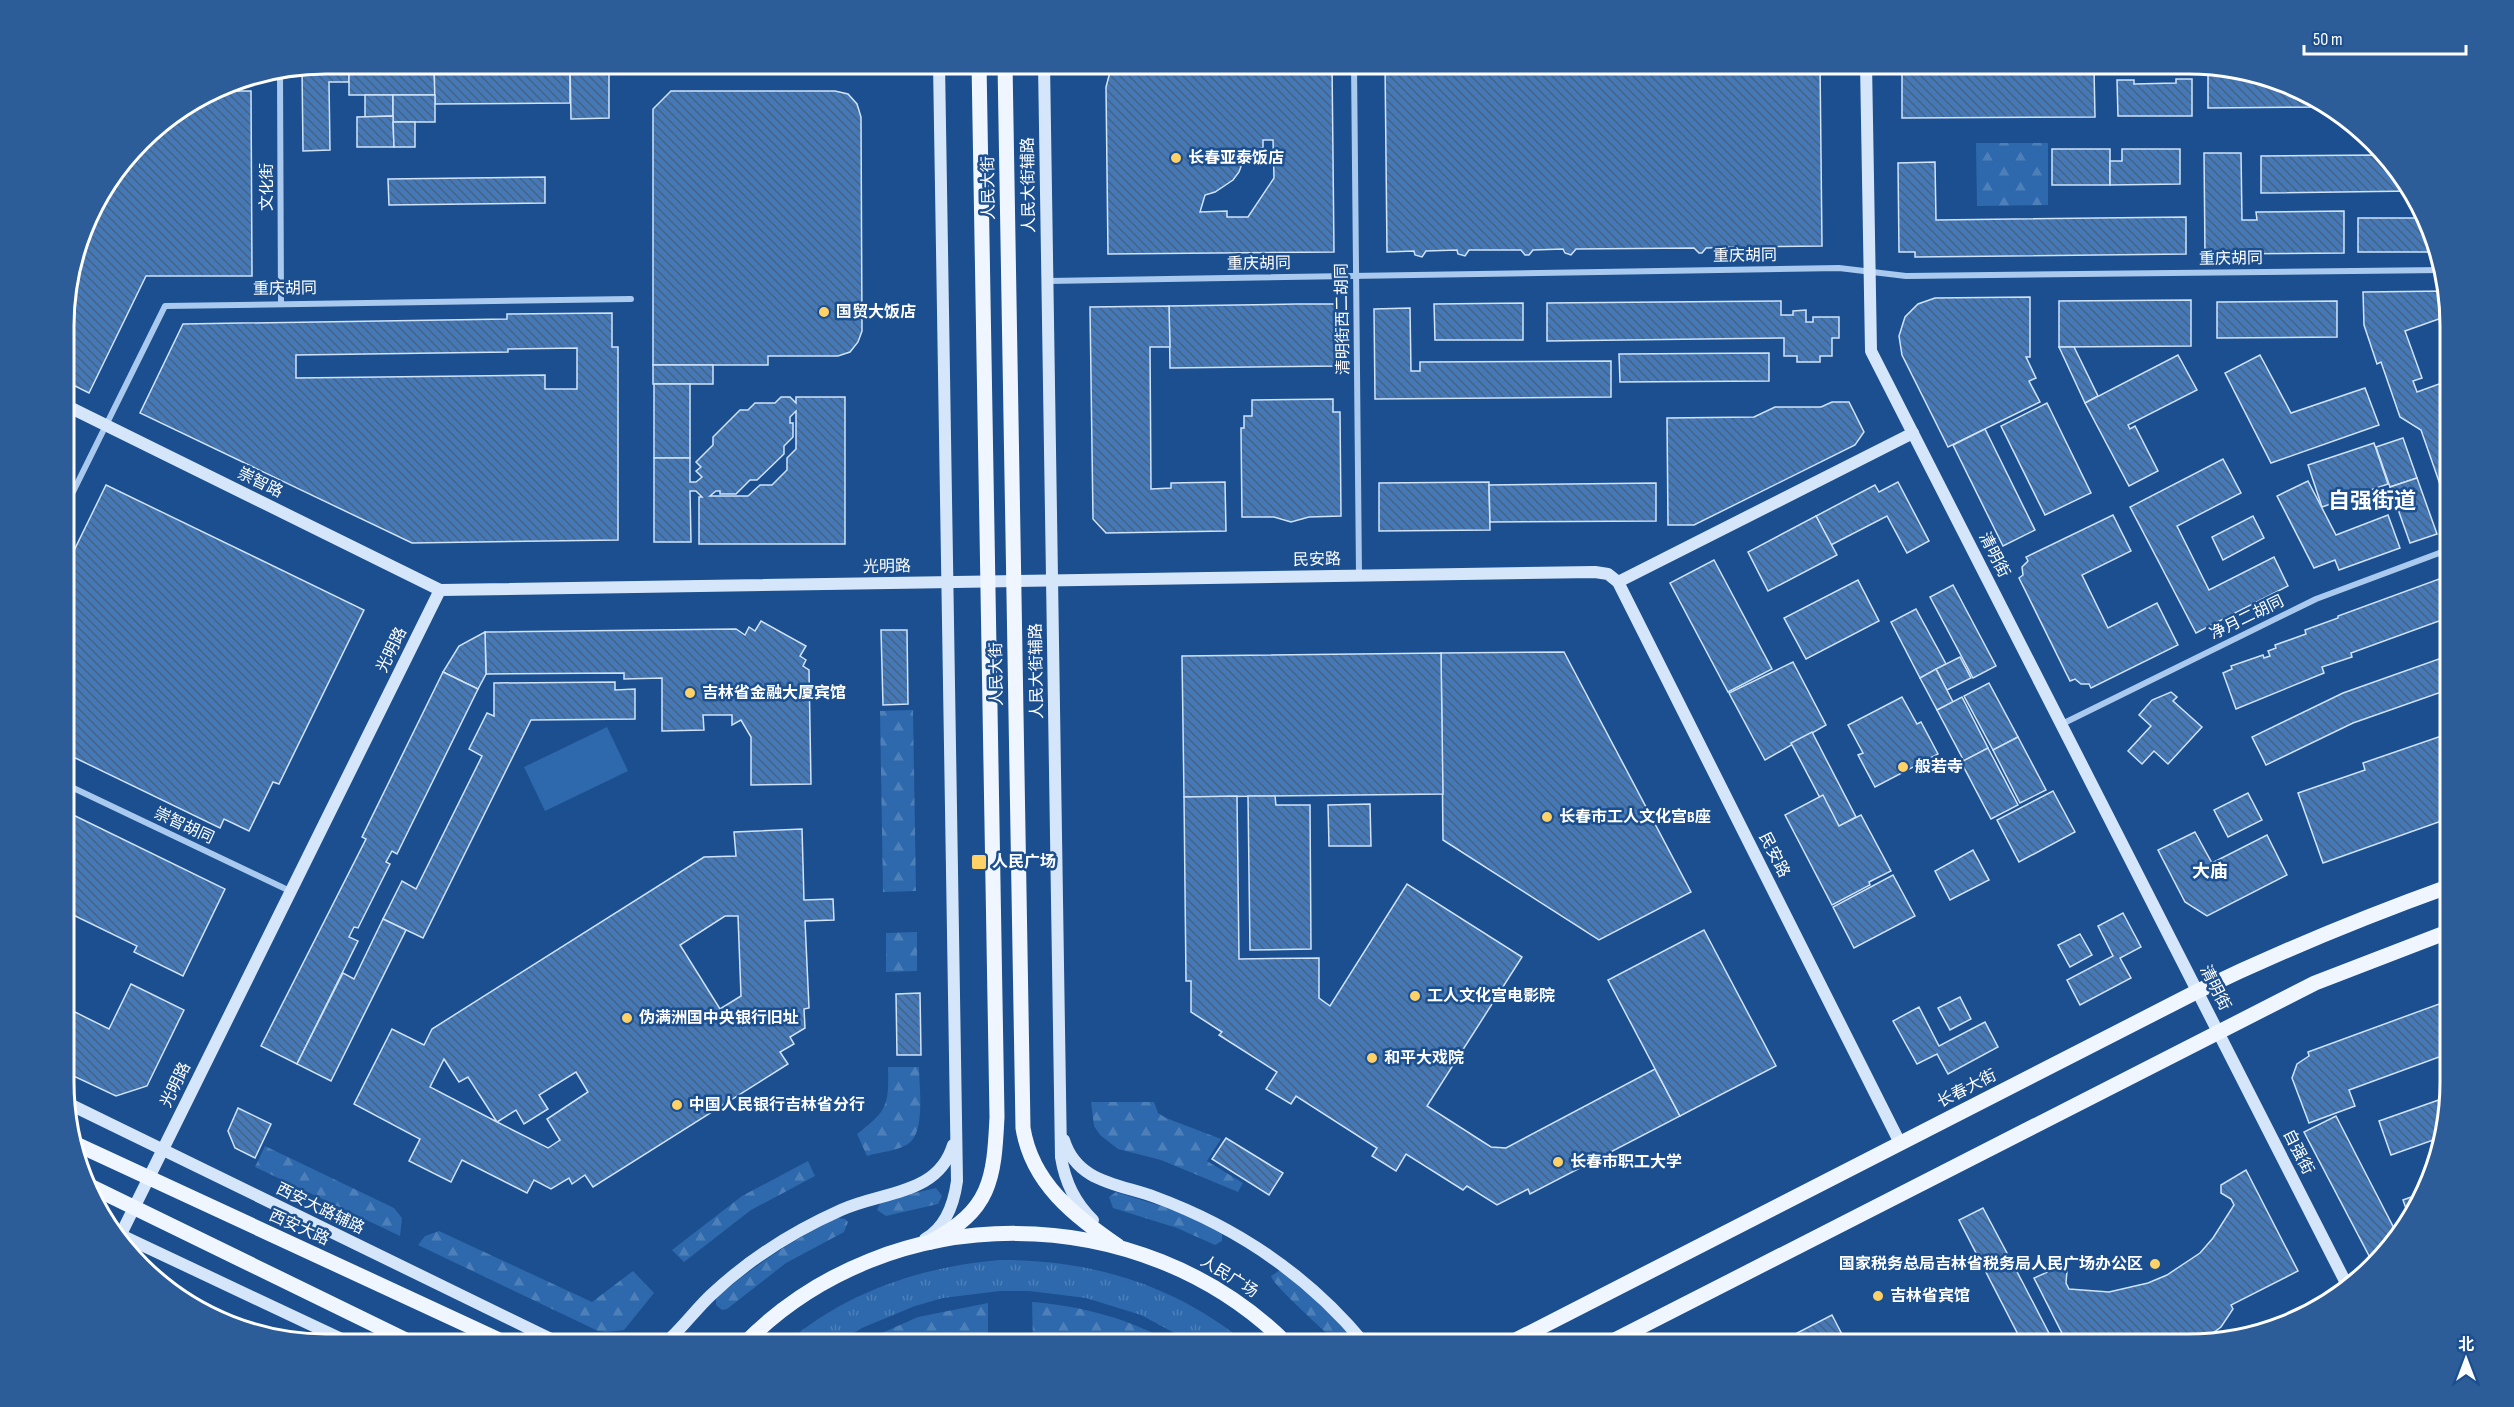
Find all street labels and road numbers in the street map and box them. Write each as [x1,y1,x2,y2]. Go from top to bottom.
street label: 人民大街辅路 [1019,137,1039,233]
street label: 人民大街 [979,156,999,220]
street label: 文化街 [258,163,277,211]
street label: 重庆胡同 [1713,246,1777,266]
street label: 重庆胡同 [2199,249,2263,269]
street label: 重庆胡同 [1227,254,1291,274]
street label: 清明街西二胡同 [1333,263,1353,375]
street label: 重庆胡同 [253,279,317,299]
street label: 崇智路 [234,464,286,502]
street label: 清明街 [1975,529,2013,581]
street label: 民安路 [1293,550,1341,570]
street label: 光明路 [863,557,911,577]
street label: 净月二胡同 [2207,592,2287,644]
street label: 人民大街辅路 [1027,623,1047,719]
street label: 光明路 [373,624,411,676]
street label: 人民大街 [987,642,1007,706]
street label: 崇智胡同 [151,804,217,848]
street label: 民安路 [1755,829,1793,881]
street label: 清明街 [2196,962,2234,1014]
street label: 光明路 [157,1059,195,1111]
street label: 长春大街 [1934,1066,2000,1112]
street label: 自强街 [2279,1126,2317,1178]
street label: 西安大路辅路 [273,1179,367,1239]
street label: 西安大路 [266,1206,332,1250]
street label: 人民广场 [1197,1252,1261,1302]

